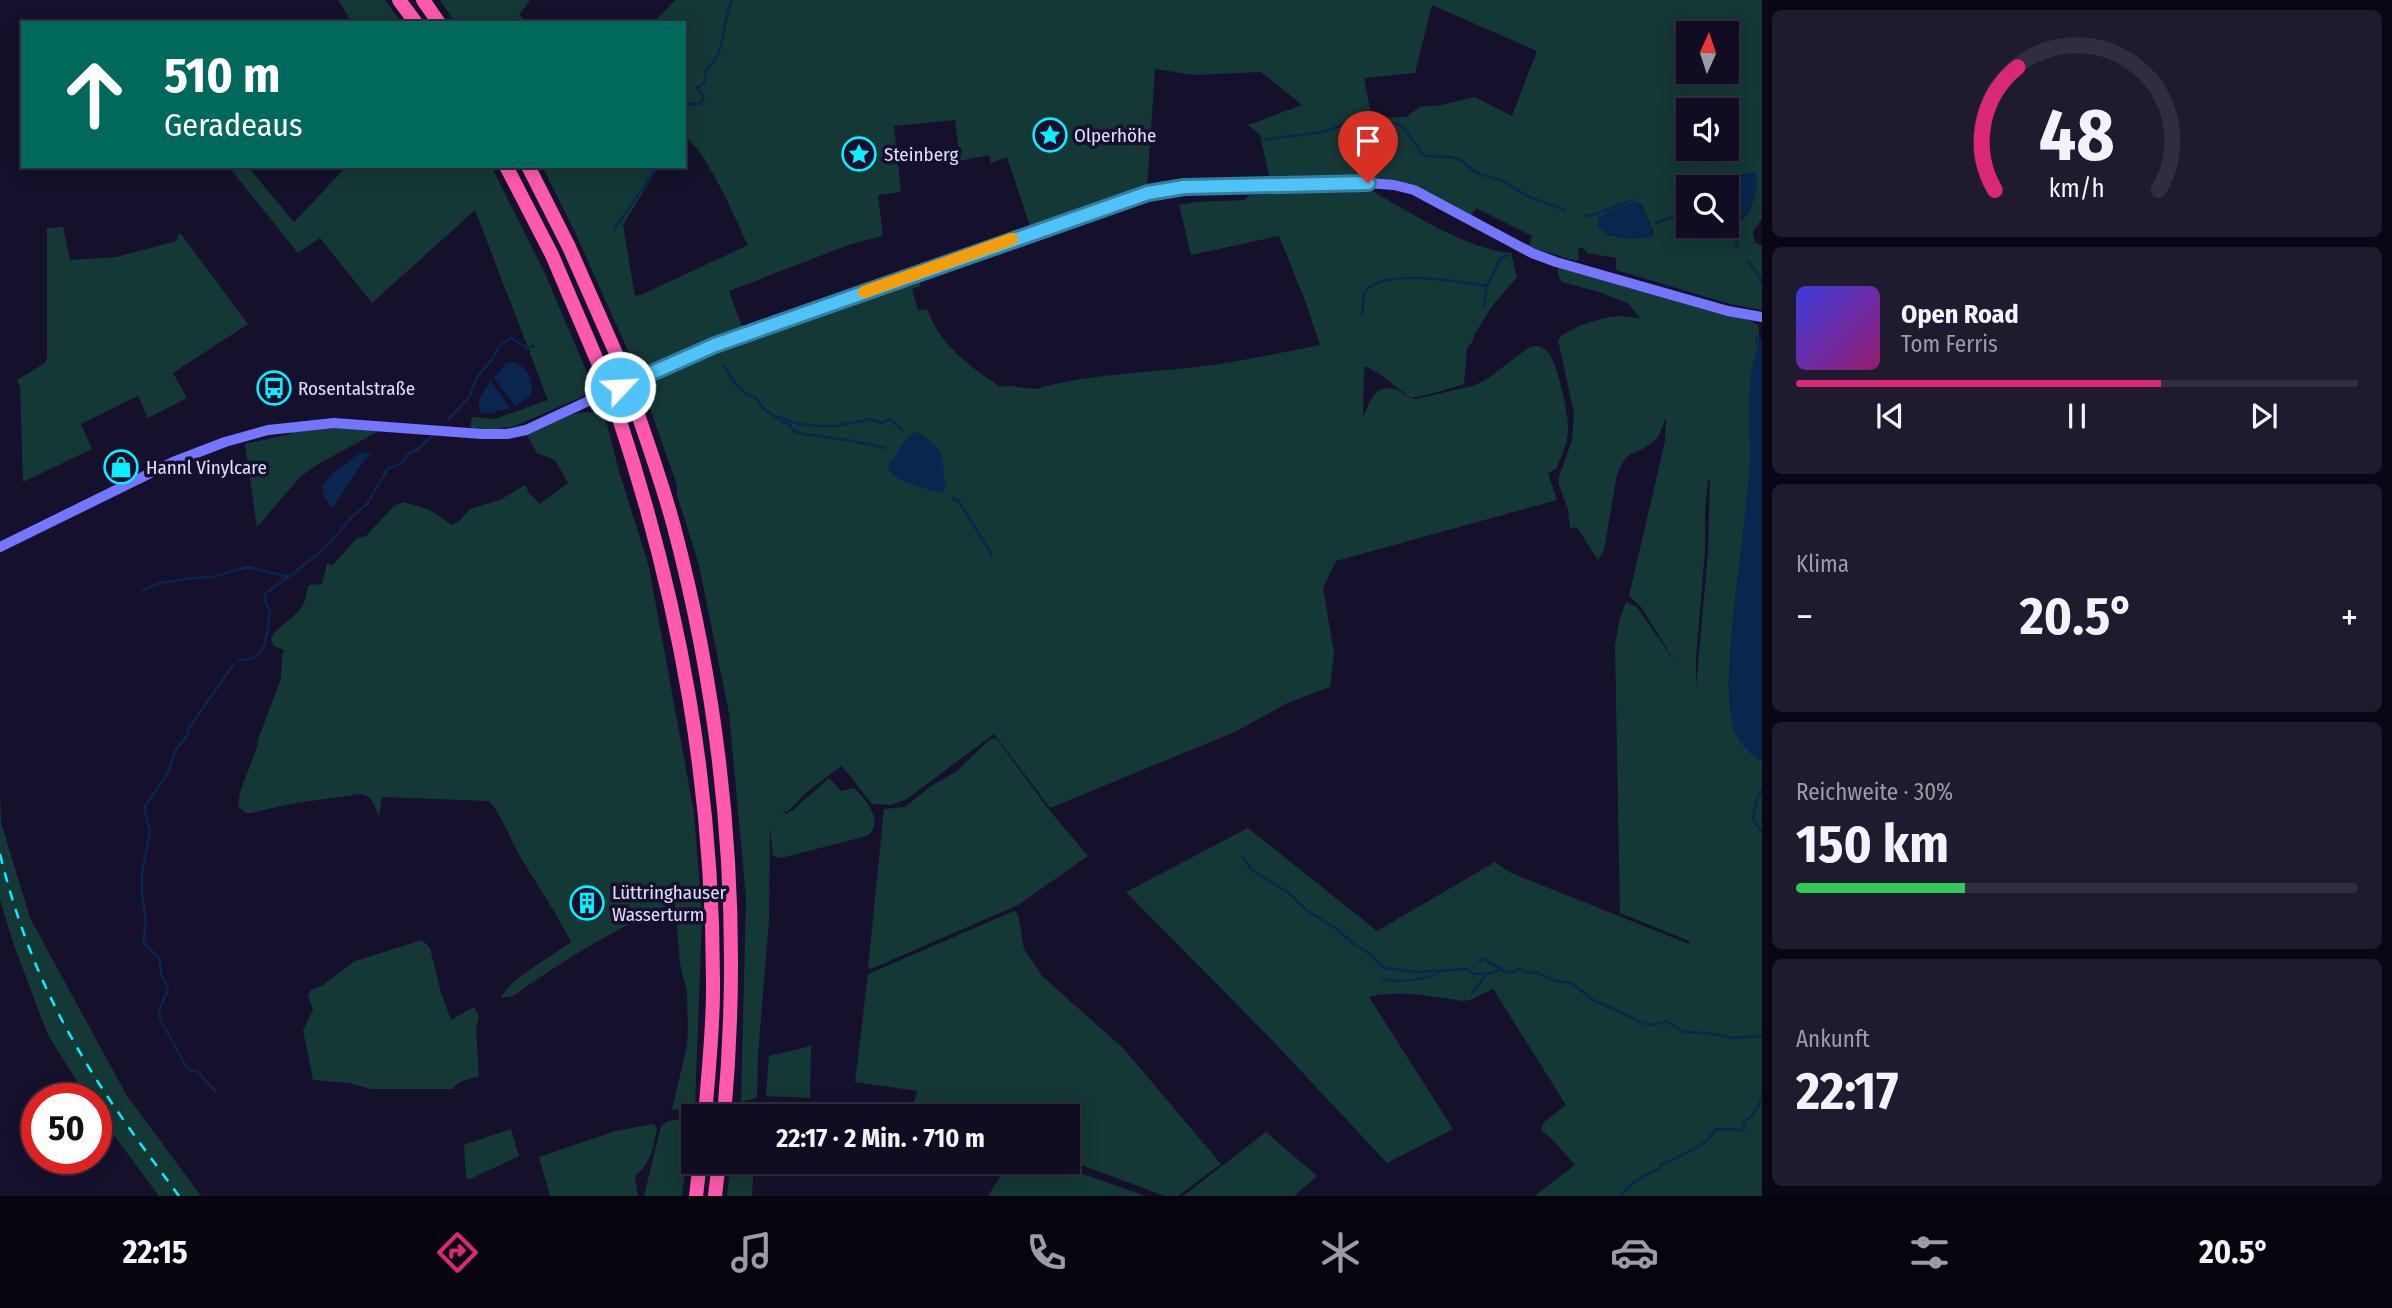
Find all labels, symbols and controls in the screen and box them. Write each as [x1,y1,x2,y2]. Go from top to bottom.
north arrow [1676,21,1740,84]
map controls [1676,21,1739,238]
text: 510 m [164,46,280,105]
icon: ahead [49,49,140,140]
text: 48 [2039,92,2115,179]
button: sound [1676,98,1739,161]
text: Geradeaus [164,106,303,144]
pin [1338,111,1398,183]
place icon: Olperhöhe [1031,116,1069,154]
icon: arrive [1349,122,1387,160]
place label: Olperhöhe [1074,124,1156,147]
place icon: Steinberg [840,135,878,173]
place label: Steinberg [884,143,958,166]
text: km/h [2049,173,2105,203]
button: search [1676,175,1739,238]
text: Open Road [1901,299,2019,330]
text: Tom Ferris [1901,330,1998,358]
position arrow [583,350,657,424]
bus stop icon: Rosentalstraße [255,369,293,407]
place label: Rosentalstraße [298,377,415,400]
icon: previous [1871,397,1909,435]
icon: pause [2058,397,2096,435]
icon: next [2245,397,2283,435]
shop icon: Hannl Vinylcare [102,448,140,486]
place label: Hannl Vinylcare [146,456,267,479]
text: Klima [1796,550,1849,578]
text: 20.5° [2020,585,2134,648]
text: − [1796,594,1813,640]
text: + [2341,594,2358,640]
text: Reichweite · 30% [1796,778,1953,806]
text: 150 km [1796,813,1949,876]
place label: Lüttringhauser Wasserturm [612,881,727,926]
building icon: Lüttringhauser Wasserturm [568,884,606,922]
text: Ankunft [1796,1025,1870,1053]
text: 22:17 [1796,1060,1898,1123]
speed limit sign: 50 [21,1083,112,1174]
text: 22:17 · 2 Min. · 710 m [776,1123,985,1154]
icon: directions [433,1228,482,1277]
icon: music [727,1228,776,1277]
icon: phone [1022,1228,1071,1277]
icon: climate [1316,1228,1365,1277]
icon: car [1610,1228,1659,1277]
icon: filters [1905,1228,1954,1277]
text: 22:15 [123,1233,188,1271]
text: 20.5° [2199,1233,2269,1271]

